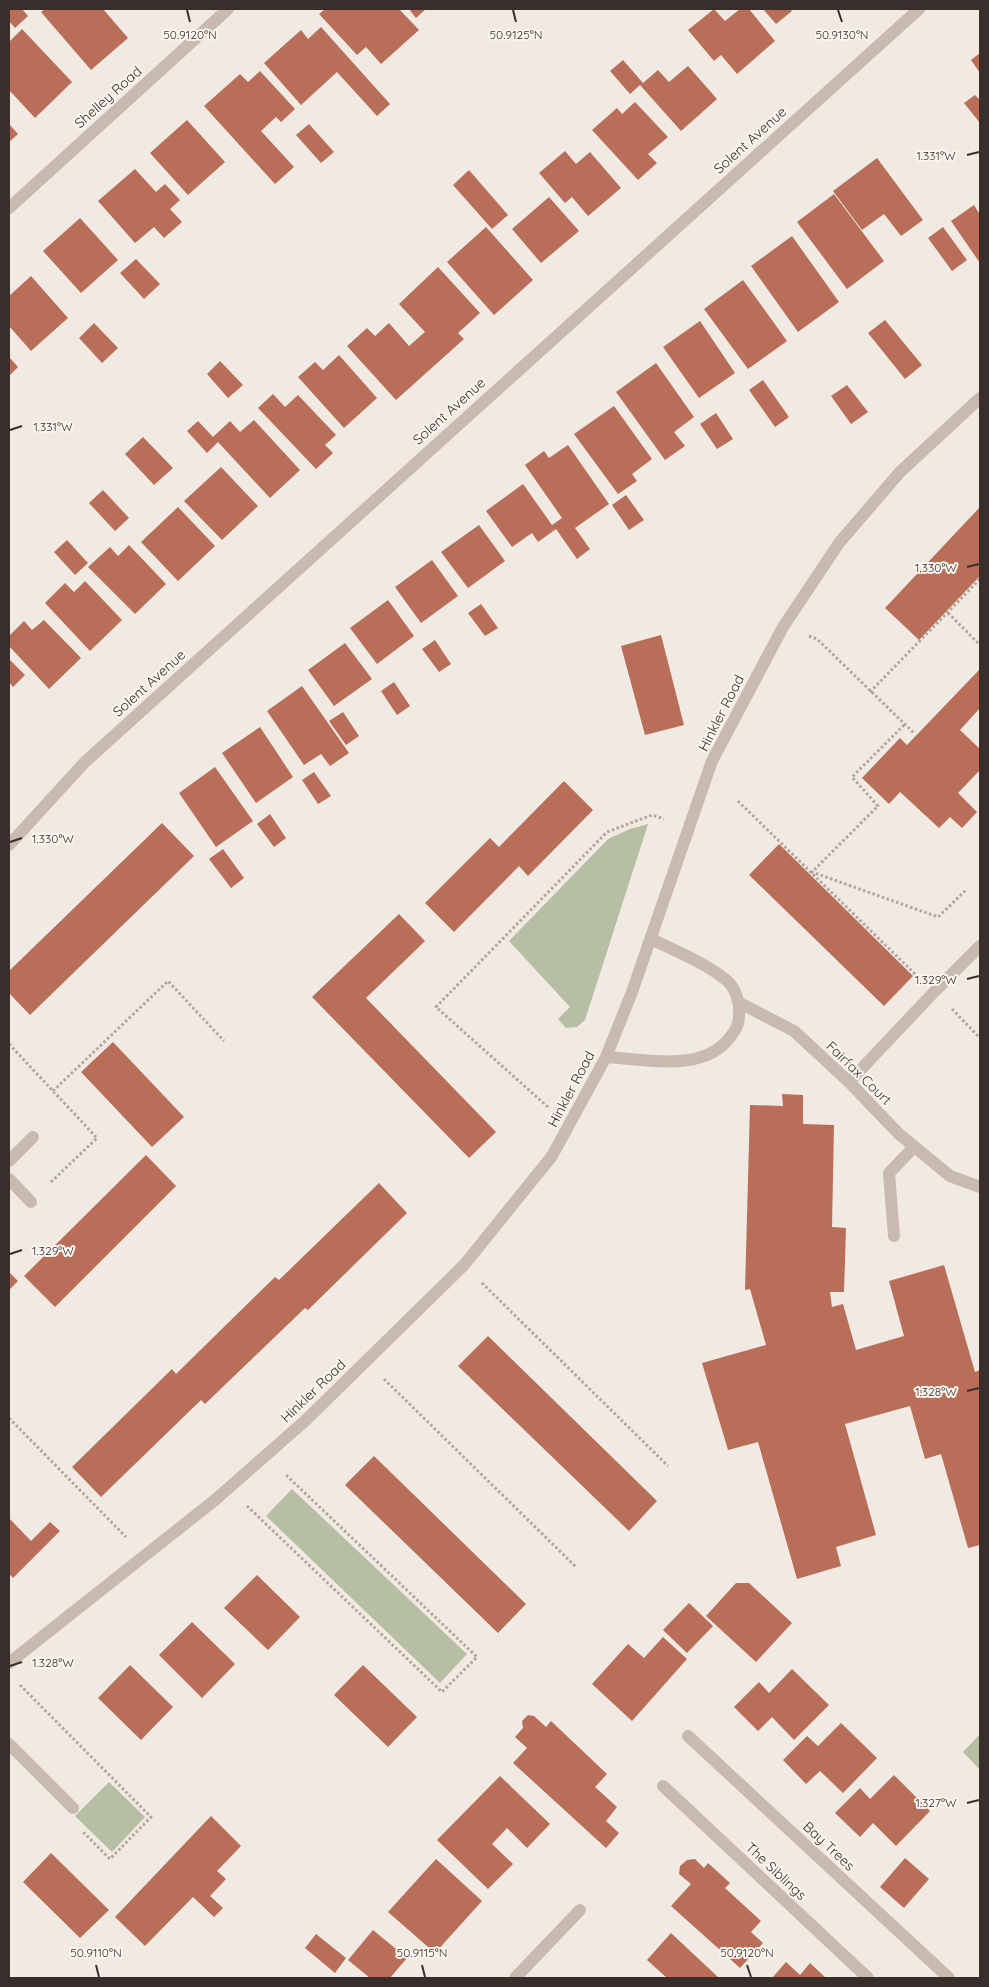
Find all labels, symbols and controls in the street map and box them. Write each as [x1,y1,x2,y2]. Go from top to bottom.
text: 50.9120°N [163,27,217,42]
text: 50.9125°N [490,27,543,42]
text: 50.9130°N [815,27,869,42]
street label: Shelley Road [71,62,145,132]
street label: Solent Avenue [710,103,790,177]
text: 1.331°W [916,148,956,163]
street label: Solent Avenue [409,374,489,448]
text: 1.331°W [33,419,73,434]
text: 1.330°W [915,560,957,575]
street label: Solent Avenue [109,646,189,720]
street label: Hinkler Road [694,672,748,754]
text: 1.330°W [32,831,74,846]
text: 1.329°W [915,972,957,987]
street label: Fairfax Court [822,1037,896,1109]
street label: Hinkler Road [543,1048,599,1130]
text: 1.329°W [32,1243,74,1258]
street label: Hinkler Road [277,1356,349,1426]
text: 1.328°W [915,1384,957,1399]
text: 1.328°W [32,1655,74,1670]
text: 1.327°W [915,1795,957,1810]
street label: Bay Trees [799,1817,859,1875]
street label: The Siblings [742,1838,810,1904]
text: 50.9110°N [70,1945,122,1960]
text: 50.9115°N [397,1945,447,1960]
text: 50.9120°N [720,1945,774,1960]

